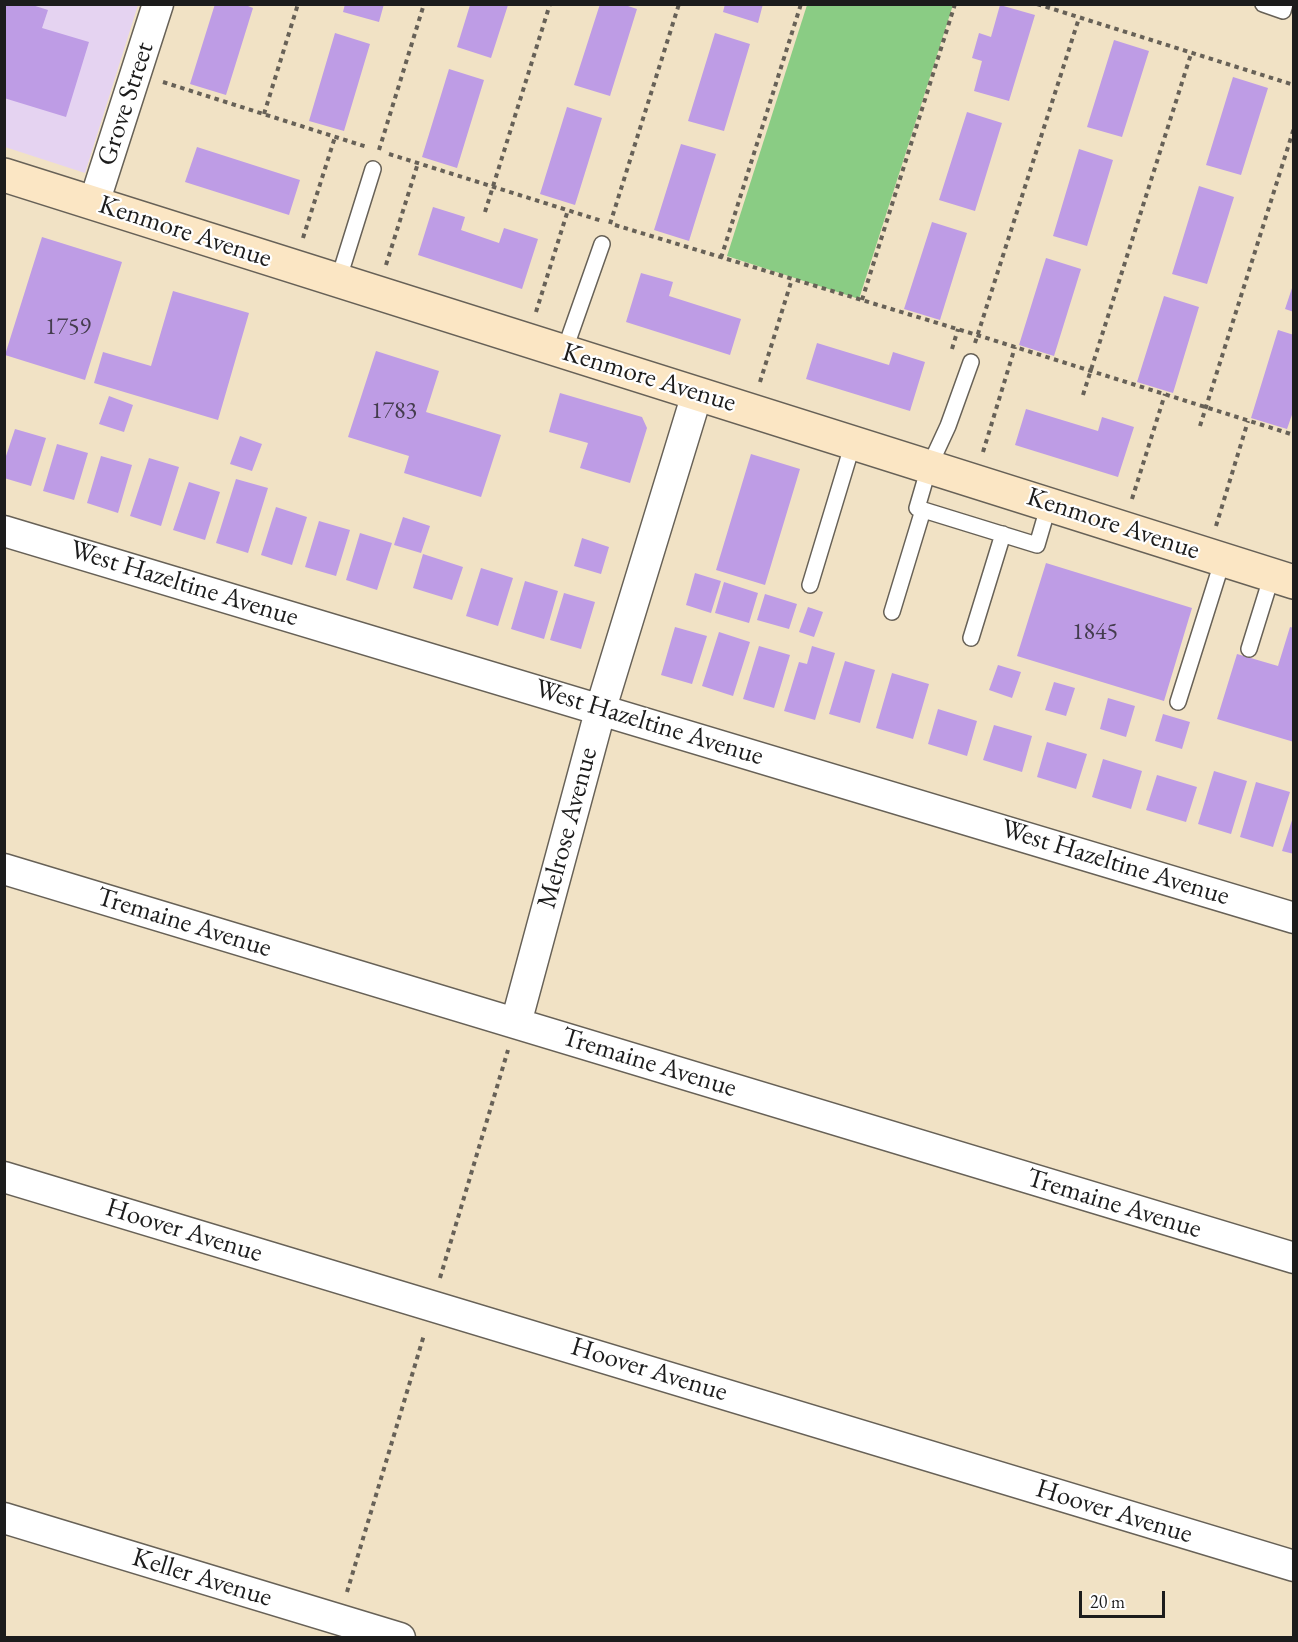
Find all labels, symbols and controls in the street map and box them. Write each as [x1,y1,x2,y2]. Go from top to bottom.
street label: Grove Street [91,38,161,170]
street label: Kenmore Avenue [94,189,276,275]
house number: 1759 [45,313,91,341]
street label: Kenmore Avenue [558,336,740,420]
house number: 1783 [371,397,417,425]
street label: Kenmore Avenue [1022,481,1204,567]
street label: West Hazeltine Avenue [66,534,302,634]
house number: 1845 [1072,618,1118,646]
street label: West Hazeltine Avenue [531,673,767,773]
street label: Melrose Avenue [531,744,605,912]
street label: West Hazeltine Avenue [997,813,1233,913]
street label: Tremaine Avenue [93,881,275,965]
street label: Tremaine Avenue [558,1021,740,1105]
street label: Tremaine Avenue [1023,1162,1205,1246]
street label: Hoover Avenue [102,1192,266,1270]
street label: Hoover Avenue [567,1331,731,1409]
street label: Hoover Avenue [1032,1473,1196,1551]
street label: Keller Avenue [128,1541,276,1615]
scale bar [1082,1579,1168,1617]
text: 20 m [1090,1590,1125,1613]

